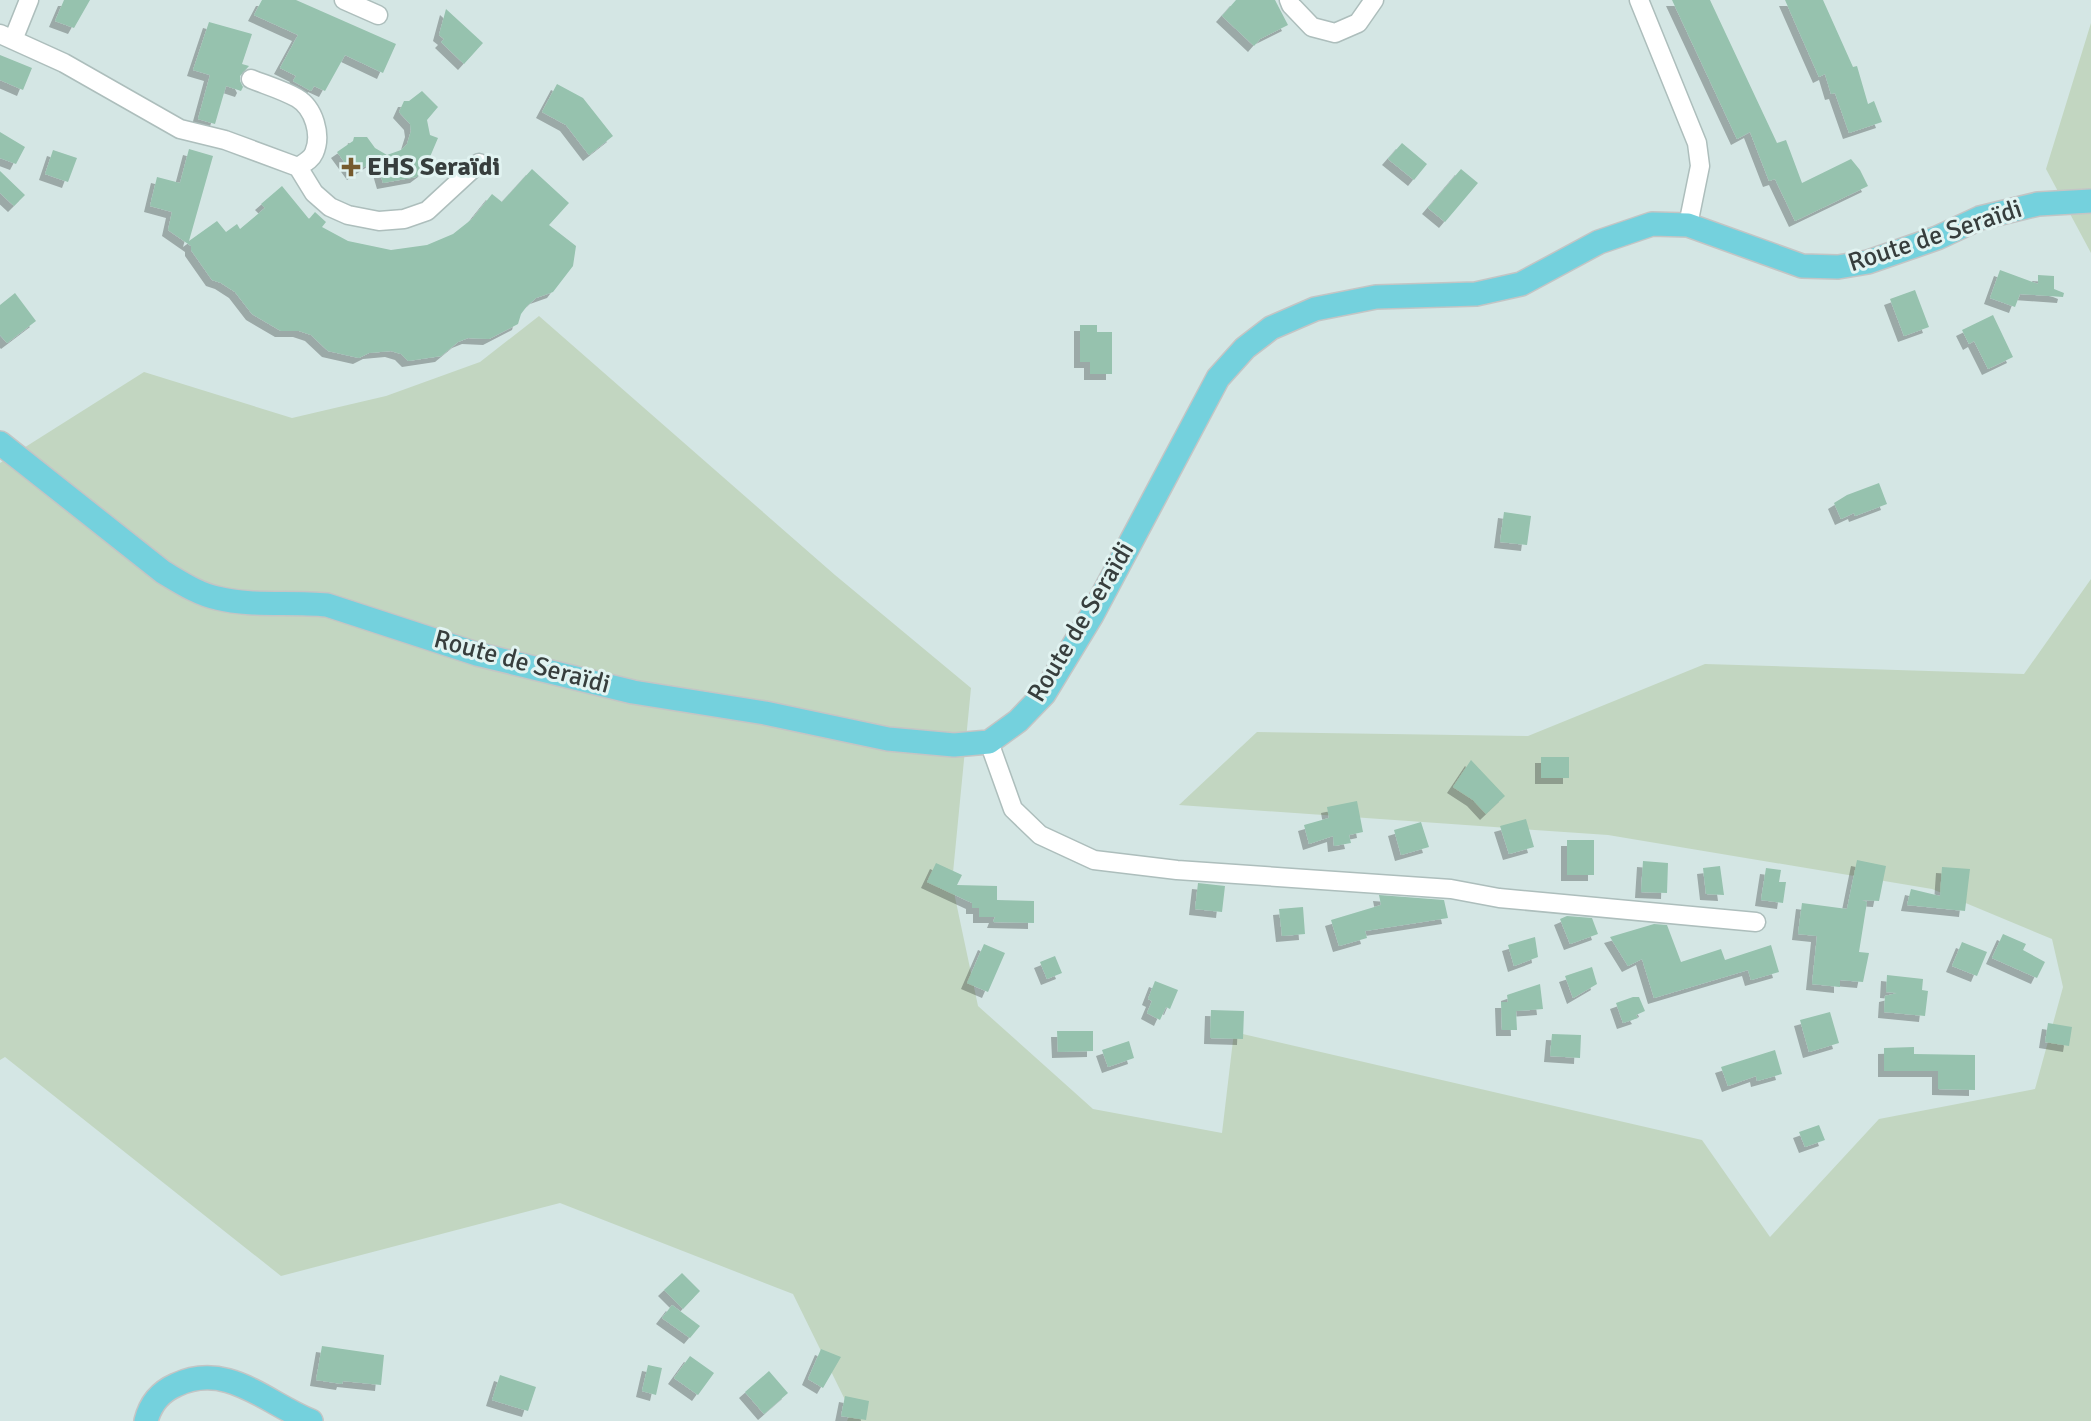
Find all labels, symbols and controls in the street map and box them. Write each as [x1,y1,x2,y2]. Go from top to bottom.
place label: EHS Seraïdi [367,151,500,183]
marker: EHS Seraïdi [341,157,361,177]
street label: Route de Seraïdi [1844,193,2026,279]
street label: Route de Seraïdi [1021,536,1141,708]
street label: Route de Seraïdi [430,623,614,701]

